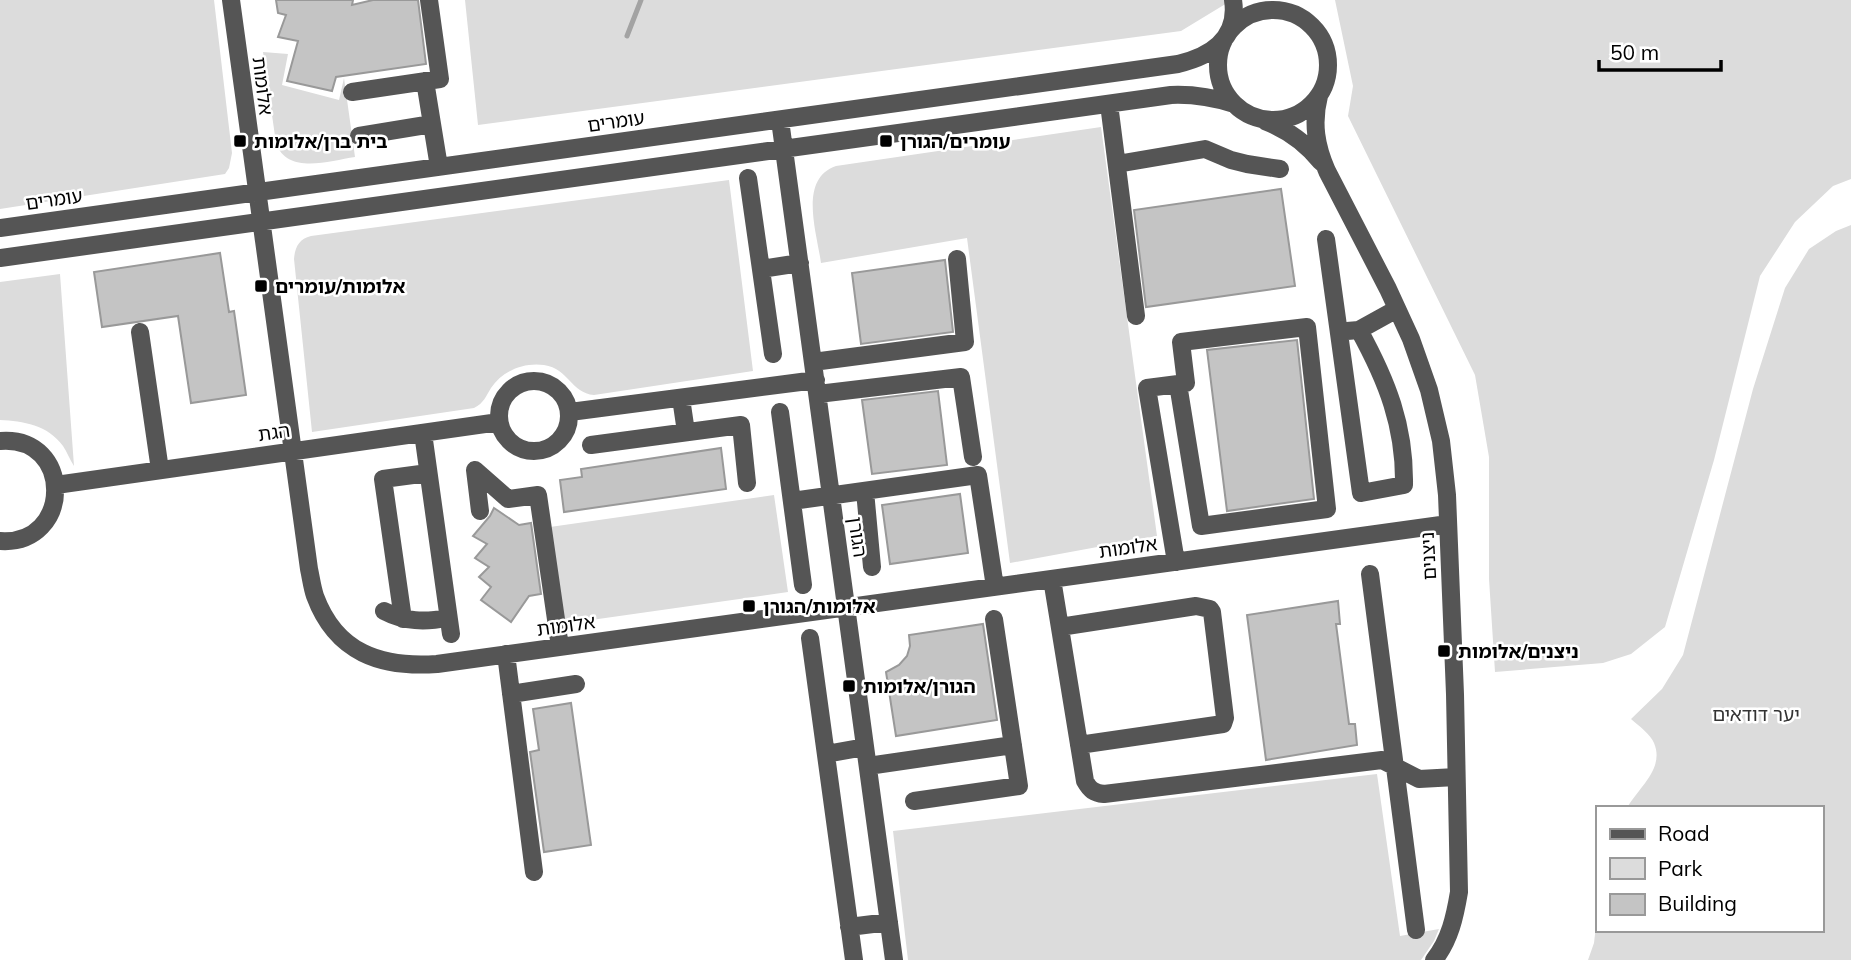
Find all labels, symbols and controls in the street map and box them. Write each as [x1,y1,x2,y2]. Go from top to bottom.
scale bar [1599,28,1722,72]
text: 50 m [1610,39,1659,65]
street label: אלומות [248,55,278,117]
street label: עומרים [586,105,646,137]
place label: בית ברן/אלומות [254,129,388,153]
place label: עומרים/הגורן [900,129,1011,153]
marker: בית ברן/אלומות [232,133,248,149]
marker: עומרים/הגורן [878,133,894,149]
street label: עומרים [24,183,84,215]
place label: אלומות/עומרים [275,274,406,298]
marker: אלומות/עומרים [253,278,269,294]
street label: הגת [256,418,292,446]
street label: הגורן [843,515,873,559]
street label: אלומות [1097,531,1159,563]
street label: ניצנים [1415,531,1441,581]
place label: אלומות/הגורן [763,594,876,618]
marker: אלומות/הגורן [741,598,757,614]
street label: אלומות [535,609,597,641]
place label: ניצנים/אלומות [1458,639,1579,663]
marker: ניצנים/אלומות [1436,643,1452,659]
place label: הגורן/אלומות [863,674,976,698]
marker: הגורן/אלומות [841,678,857,694]
park label: יער דודאים [1712,702,1800,726]
legend [1596,806,1823,932]
text: Road [1658,820,1709,846]
text: Park [1658,855,1702,881]
text: Building [1658,890,1737,916]

